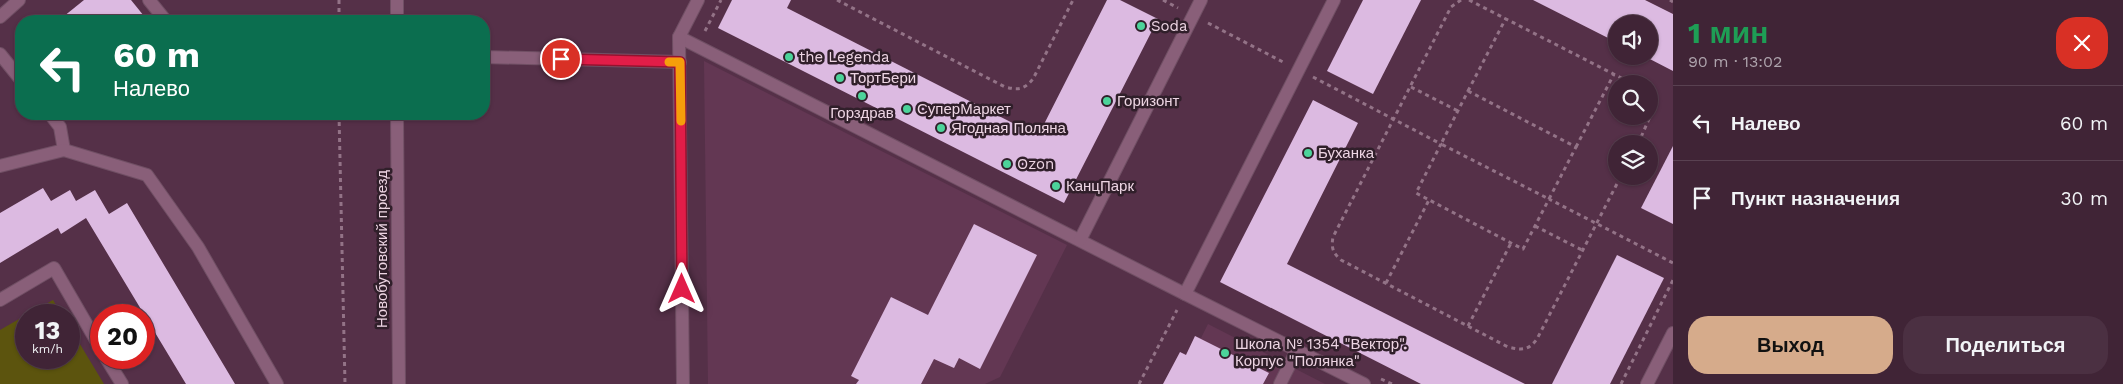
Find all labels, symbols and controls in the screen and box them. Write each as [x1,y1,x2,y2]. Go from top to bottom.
map controls [1608,15,1658,185]
button: sound [1608,15,1658,65]
text: 1 мин [1688,15,1768,50]
place label: Soda [1151,17,1188,35]
button: close [2056,17,2108,69]
marker: Soda [1135,20,1147,32]
text: 60 m [113,34,200,76]
icon: left [30,35,95,100]
pin [540,38,582,80]
icon: arrive [547,45,575,73]
place label: the Legenda [799,48,890,66]
marker: the Legenda [783,51,795,63]
text: 90 m · 13:02 [1688,52,1782,71]
place label: ТортБери [850,69,916,87]
marker: ТортБери [834,72,846,84]
button: search [1608,75,1658,125]
text: Налево [113,76,190,101]
marker: Горздрав [856,90,868,102]
place label: Горизонт [1117,92,1180,110]
marker: Горизонт [1101,95,1113,107]
place label: СуперМаркет [917,100,1011,118]
marker: СуперМаркет [901,103,913,115]
place label: Горздрав [830,104,894,122]
icon: left [1688,109,1716,137]
text: Налево [1731,112,1801,135]
text: 60 m [2060,112,2108,135]
place label: Ягодная Поляна [951,119,1067,137]
marker: Ягодная Поляна [935,122,947,134]
button: layers [1608,135,1658,185]
place label: Буханка [1318,144,1375,162]
marker: Буханка [1302,147,1314,159]
place label: Ozon [1017,155,1054,173]
marker: Ozon [1001,158,1013,170]
street label: Новобутовский проезд [373,170,391,328]
place label: КанцПарк [1066,177,1134,195]
marker: КанцПарк [1050,180,1062,192]
icon: arrive [1688,184,1716,212]
text: Пункт назначения [1731,187,1900,210]
text: 30 m [2061,187,2108,210]
position arrow [655,262,707,314]
speed limit sign: 20 [90,304,155,369]
text: 13 [35,316,60,345]
button: Выход [1688,316,1893,374]
button: Поделиться [1903,316,2108,374]
place label: Школа № 1354 "Вектор". Корпус "Полянка" [1235,335,1407,370]
text: km/h [32,342,63,356]
marker: Школа № 1354 "Вектор". Корпус "Полянка" [1219,347,1231,359]

